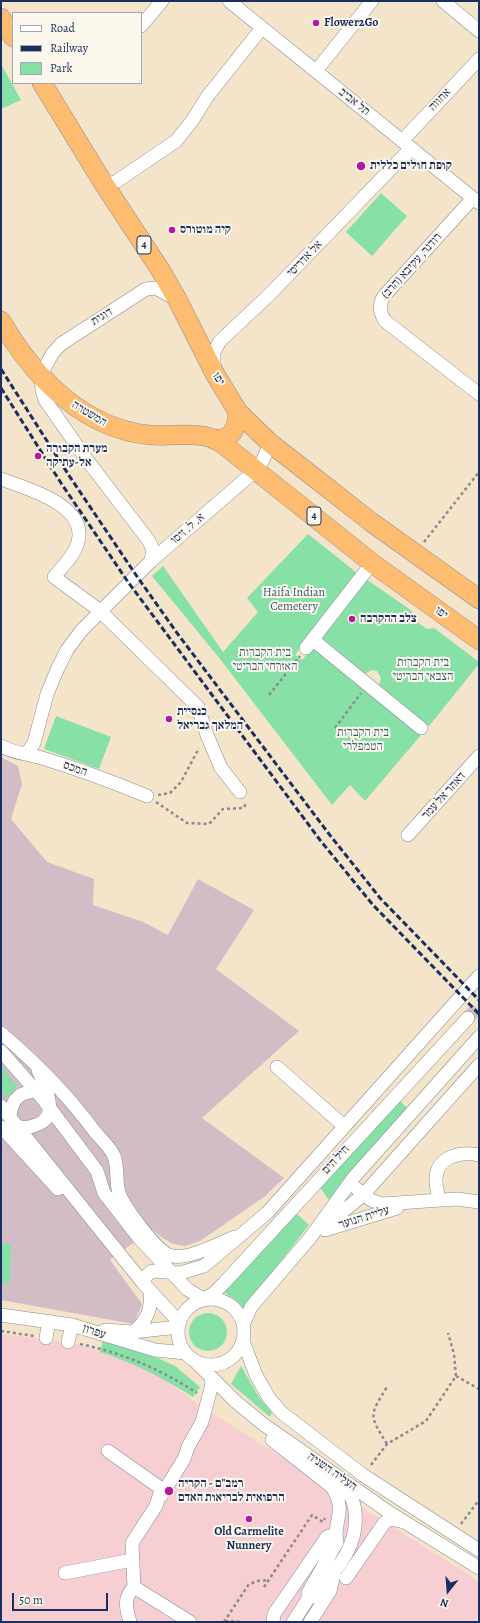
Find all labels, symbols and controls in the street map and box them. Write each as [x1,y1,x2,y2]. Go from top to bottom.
legend [12,12,142,84]
place label: Flower2Go [324,16,378,30]
marker: Flower2Go [311,18,321,28]
text: Road [50,20,75,36]
text: Railway [50,40,88,56]
text: Park [50,60,73,76]
street label: תל אביב [335,85,373,119]
street label: אחווה [426,86,454,114]
place label: קופת חולים כללית [370,159,452,173]
marker: קופת חולים כללית [355,160,367,172]
place label: קיה מוטורס [180,223,231,237]
marker: קיה מוטורס [167,225,177,235]
street label: רודנר, עקיבא (הרב) [379,230,445,302]
road number: 4 [137,236,151,254]
street label: אל אדריסי [284,238,326,280]
street label: דוגית [89,305,115,329]
street label: יפו [209,370,227,388]
street label: המשטרה [69,398,109,430]
place label: מערת הקבורה אל-עתיקה [46,442,107,470]
marker: מערת הקבורה אל-עתיקה [33,451,43,461]
road number: 4 [307,507,321,525]
street label: א. ל. זיסו [168,510,208,548]
park label: Haifa Indian Cemetery [263,586,325,614]
street label: יפו [432,603,450,623]
place label: צלב ההקרבה [360,612,417,626]
marker: צלב ההקרבה [347,614,357,624]
park label: בית הקברות האזרחי הבריטי [233,646,297,674]
park label: בית הקברות הצבאי הבריטי [393,656,453,684]
place label: כנסיית המלאך גבריאל [177,705,243,733]
marker: כנסיית המלאך גבריאל [164,714,174,724]
park label: בית הקברות הטמפלרי [337,726,389,754]
street label: המכס [61,758,89,780]
street label: דאהר אל עמר [419,769,469,823]
street label: חיל הים [319,1143,353,1177]
street label: עליית הנוער [337,1203,391,1233]
street label: עפרון [81,1321,107,1343]
street label: העליה השניה [304,1450,360,1494]
place label: רמב"ם - הקריה הרפואית לבריאות האדם [178,1477,285,1505]
marker: רמב"ם - הקריה הרפואית לבריאות האדם [163,1485,175,1497]
marker: Old Carmelite Nunnery [244,1514,254,1524]
place label: Old Carmelite Nunnery [214,1525,284,1553]
north arrow [428,1571,468,1611]
scale bar [14,1585,110,1611]
text: 50 m [19,1592,43,1608]
text: N [438,1595,450,1611]

